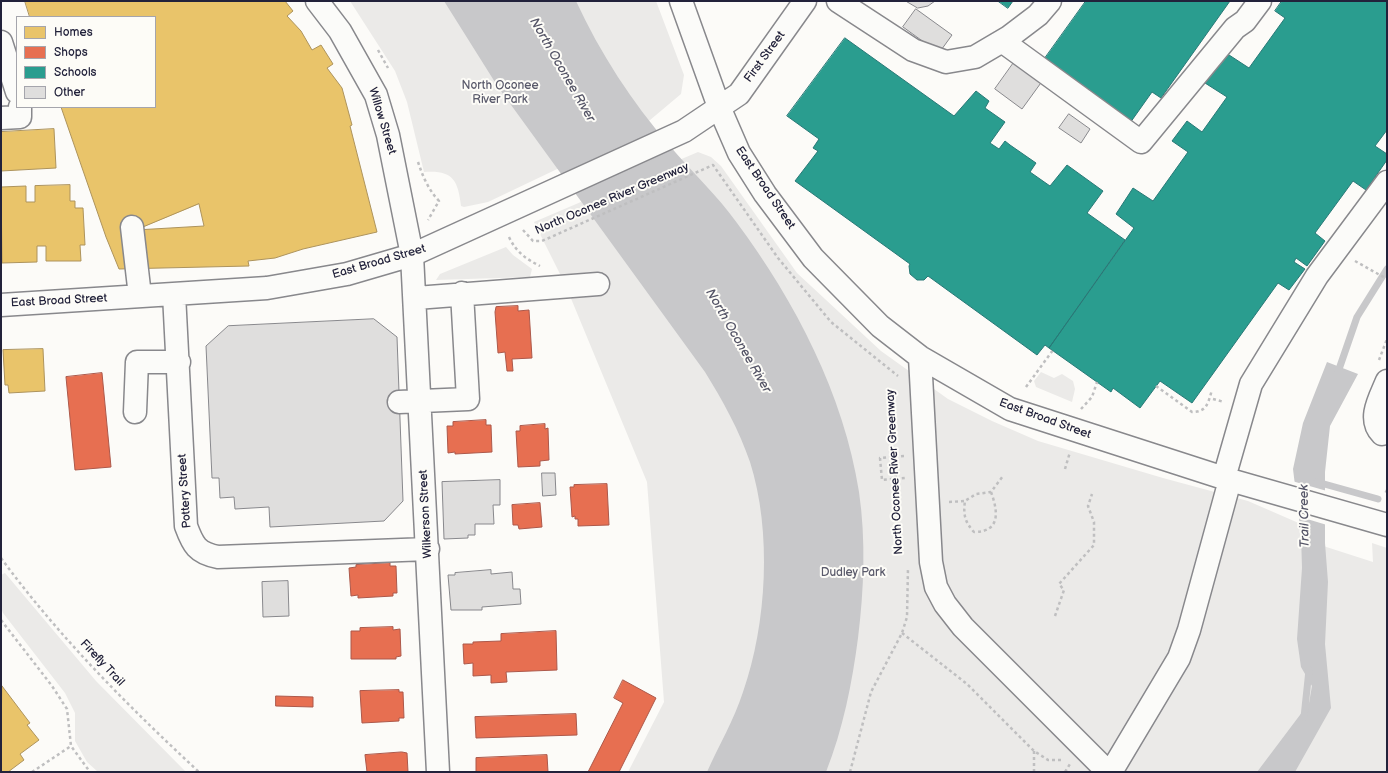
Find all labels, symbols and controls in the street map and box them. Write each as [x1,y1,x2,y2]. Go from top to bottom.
water label: North Oconee River [526,15,598,125]
legend [16,16,156,108]
text: Homes [54,25,93,40]
street label: First Street [742,28,788,86]
text: Shops [54,45,88,60]
text: Schools [54,65,97,80]
park label: North Oconee River Park [461,79,539,107]
text: Other [54,85,85,100]
street label: Willow Street [365,86,399,156]
street label: East Broad Street [732,144,798,232]
street label: North Oconee River Greenway [533,160,691,238]
street label: East Broad Street [331,242,427,282]
water label: North Oconee River [702,286,774,396]
street label: East Broad Street [10,291,108,311]
street label: North Oconee River Greenway [883,389,907,555]
street label: East Broad Street [997,396,1093,442]
street label: Pottery Street [175,453,195,529]
street label: Wilkerson Street [416,469,436,559]
water label: Trail Creek [1297,484,1313,548]
park label: Dudley Park [821,566,885,580]
street label: Firefly Trail [77,637,127,689]

